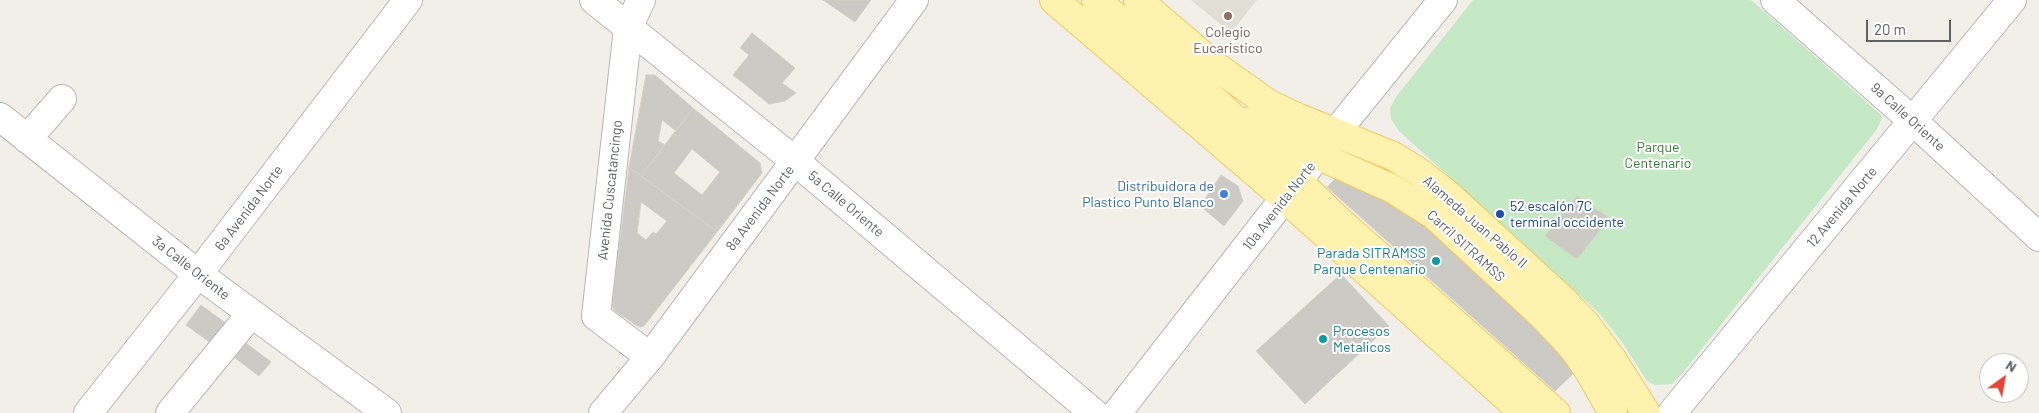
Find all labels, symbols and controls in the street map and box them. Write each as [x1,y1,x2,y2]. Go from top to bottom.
marker: Colegio Eucaristico [1222,10,1234,22]
scale bar [1869,10,1954,42]
text: 20 m [1874,20,1906,38]
place label: Colegio Eucaristico [1193,24,1263,56]
street label: 9a Calle Oriente [1867,79,1949,155]
street label: Avenida Cuscatancingo [594,119,626,261]
park label: Parque Centenario [1625,139,1691,172]
street label: 10a Avenida Norte [1239,158,1319,254]
street label: 6a Avenida Norte [211,162,287,254]
street label: 8a Avenida Norte [722,162,798,254]
street label: 12 Avenida Norte [1803,163,1881,251]
street label: 5a Calle Oriente [805,167,887,241]
street label: Alameda Juan Pablo II [1420,172,1530,272]
place label: Distribuidora de Plastico Punto Blanco [1082,178,1214,210]
marker: Distribuidora de Plastico Punto Blanco [1218,188,1230,200]
place label: 52 escalón 7C terminal occidente [1510,198,1624,230]
street label: Carril SITRAMSS [1424,207,1508,285]
marker: 52 escalón 7C terminal occidente [1494,208,1506,220]
street label: 3a Calle Oriente [149,232,233,304]
place label: Parada SITRAMSS Parque Centenario [1313,245,1426,278]
marker: Parada SITRAMSS Parque Centenario [1430,255,1442,267]
place label: Procesos Metalicos [1333,323,1391,356]
marker: Procesos Metalicos [1317,333,1329,345]
north arrow [1979,353,2029,403]
text: N [2003,356,2020,375]

